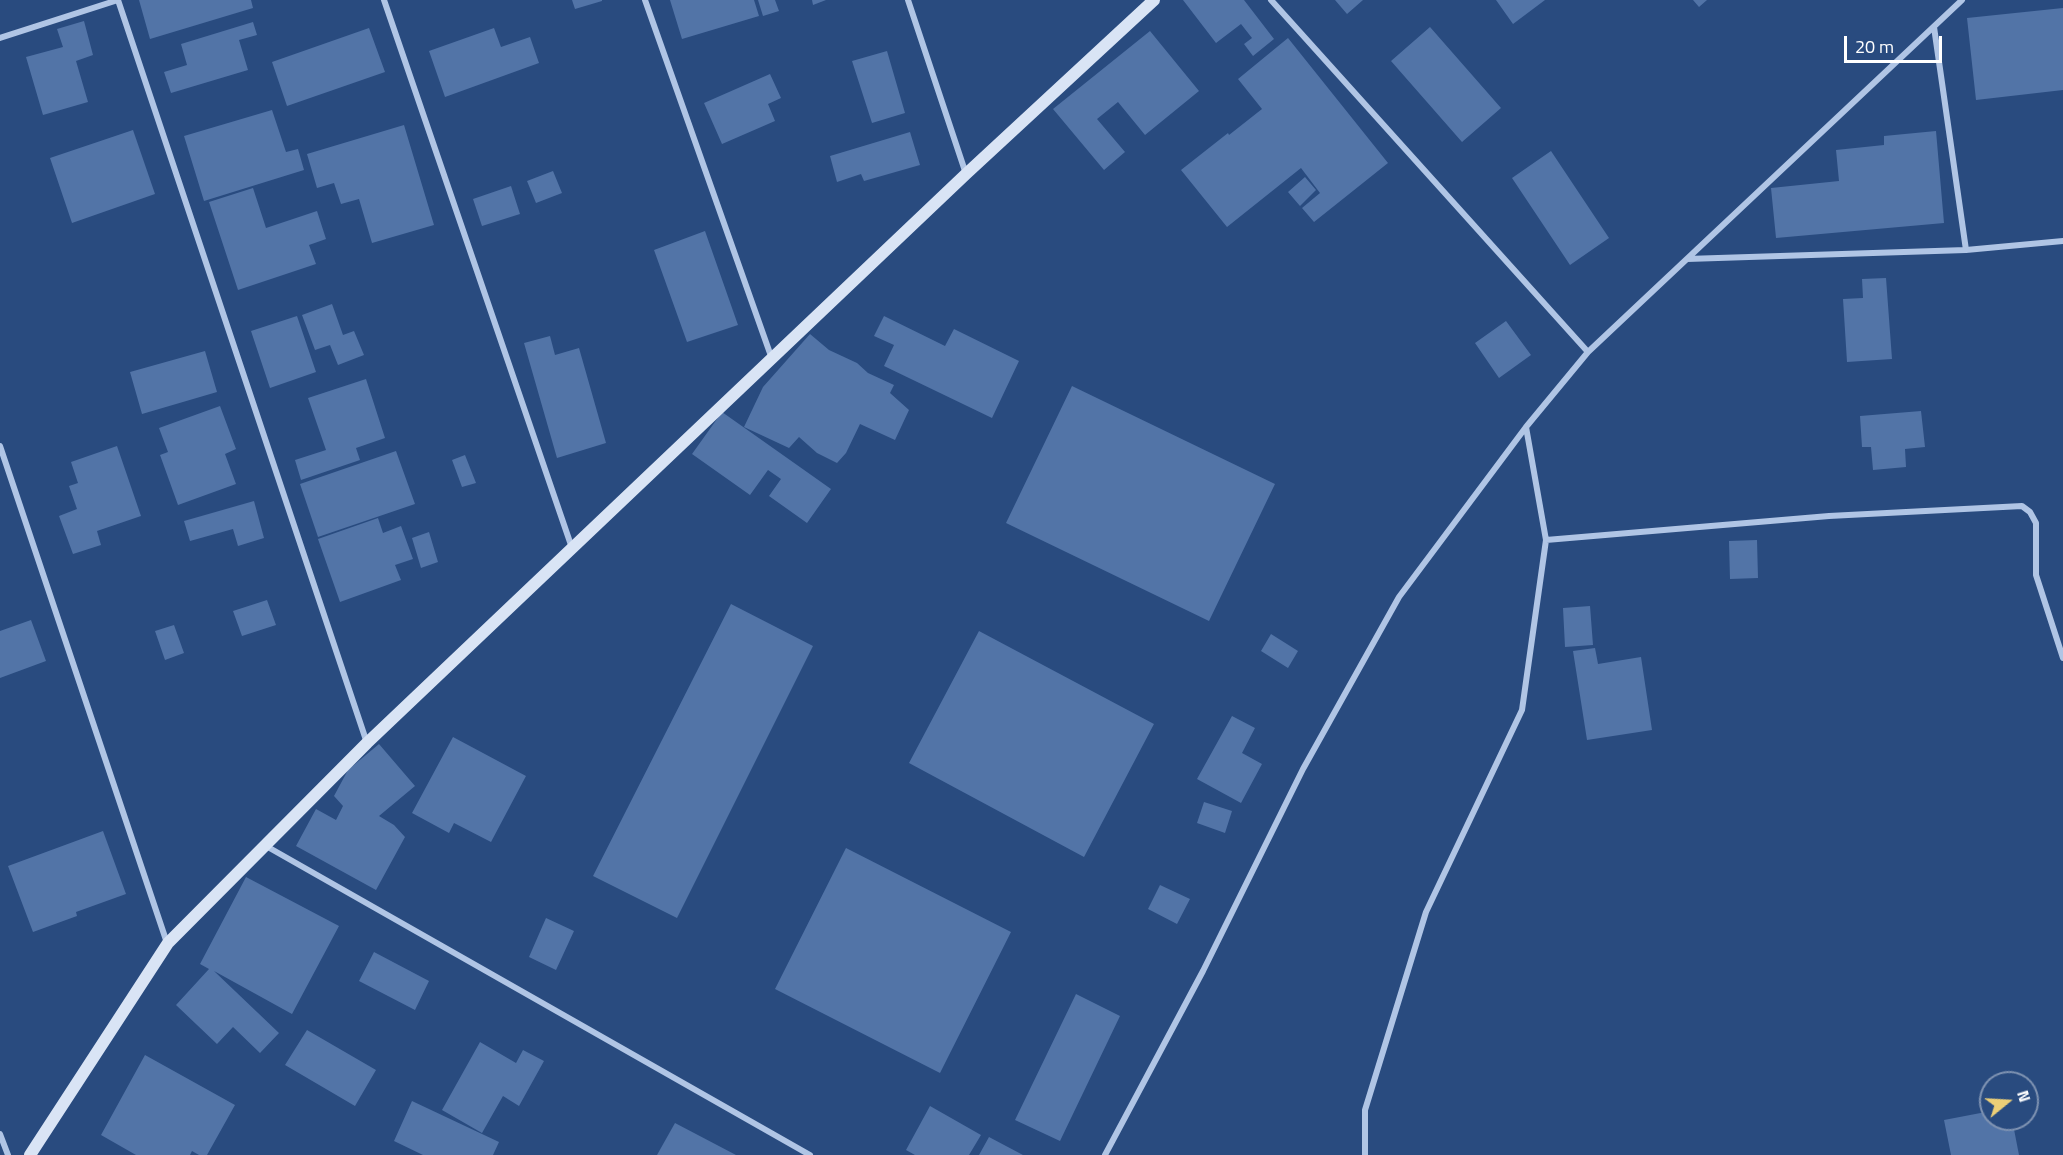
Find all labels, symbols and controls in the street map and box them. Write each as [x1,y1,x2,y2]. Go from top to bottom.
scale bar [1847,24,1944,62]
text: 20 m [1855,33,1894,60]
north arrow [1979,1071,2039,1131]
text: N [2011,1087,2037,1105]

